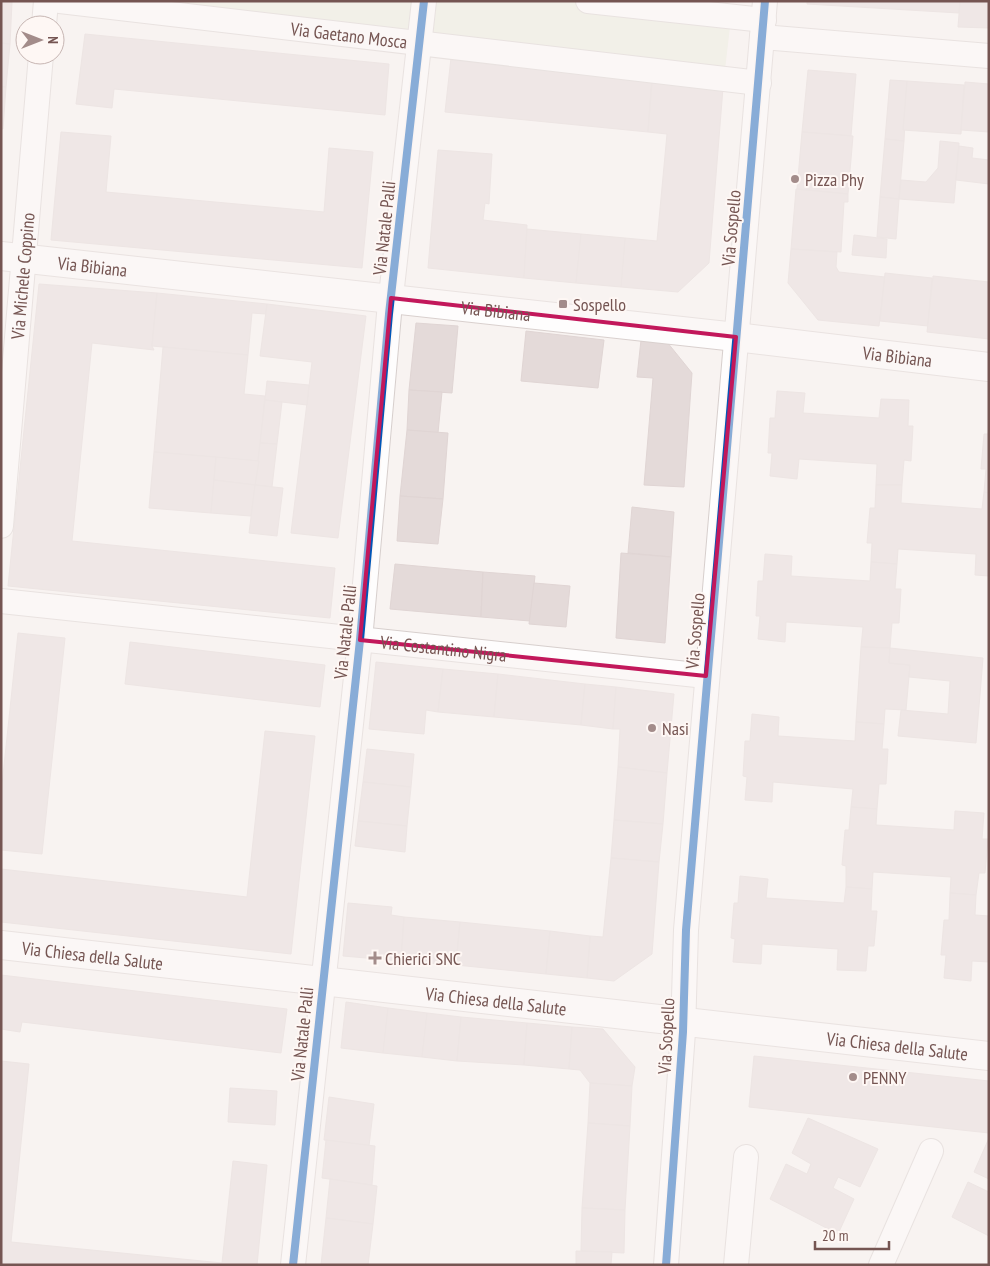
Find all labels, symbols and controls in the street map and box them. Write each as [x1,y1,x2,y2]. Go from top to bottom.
north arrow [15,15,65,65]
street label: Via Gaetano Mosca [288,17,409,53]
text: N [44,36,62,44]
place label: Pizza Phy [805,168,864,191]
marker: Pizza Phy [789,173,801,185]
street label: Via Natale Palli [367,180,400,277]
street label: Via Sospello [716,189,746,268]
street label: Via Michele Coppino [5,212,39,341]
street label: Via Bibiana [56,251,128,281]
place label: Sospello [573,293,626,316]
street label: Via Bibiana [459,295,532,326]
marker: Sospello [557,298,569,310]
street label: Via Bibiana [860,340,933,372]
street label: Via Natale Palli [328,584,361,681]
street label: Via Sospello [680,592,710,671]
street label: Via Costantino Nigra [378,630,508,666]
place label: Nasi [662,717,689,740]
marker: Nasi [646,722,658,734]
street label: Via Chiesa della Salute [20,936,164,975]
place label: Chierici SNC [385,947,461,970]
marker: Chierici SNC [369,952,381,964]
street label: Via Chiesa della Salute [423,981,568,1020]
street label: Via Natale Palli [285,986,318,1083]
street label: Via Sospello [652,997,679,1076]
street label: Via Chiesa della Salute [825,1026,969,1065]
place label: PENNY [863,1066,907,1089]
marker: PENNY [847,1071,859,1083]
scale bar [815,1218,889,1250]
text: 20 m [822,1226,848,1245]

